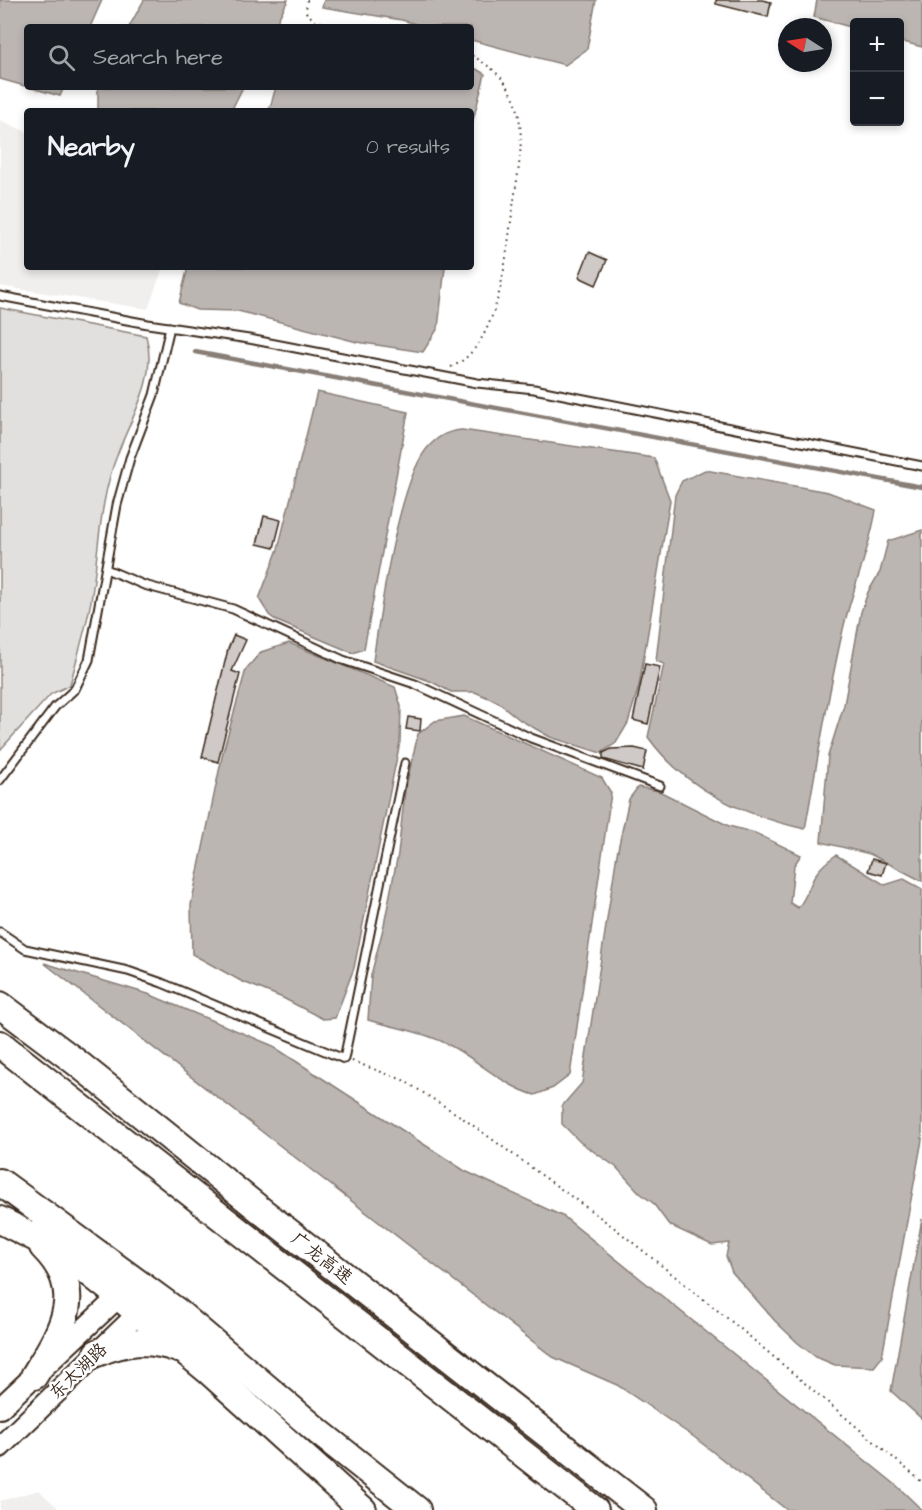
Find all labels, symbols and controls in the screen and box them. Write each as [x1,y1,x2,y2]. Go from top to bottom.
north arrow [778,18,832,72]
map controls [850,18,904,126]
button: + [850,18,904,72]
search box [24,24,474,90]
icon: search [45,41,78,74]
text: Search here [93,42,223,73]
button: − [850,72,904,126]
text: Nearby [48,129,135,165]
text: 0 results [366,133,450,161]
street label: 广龙高速 [286,1226,358,1290]
street label: 东太湖路 [44,1337,113,1405]

